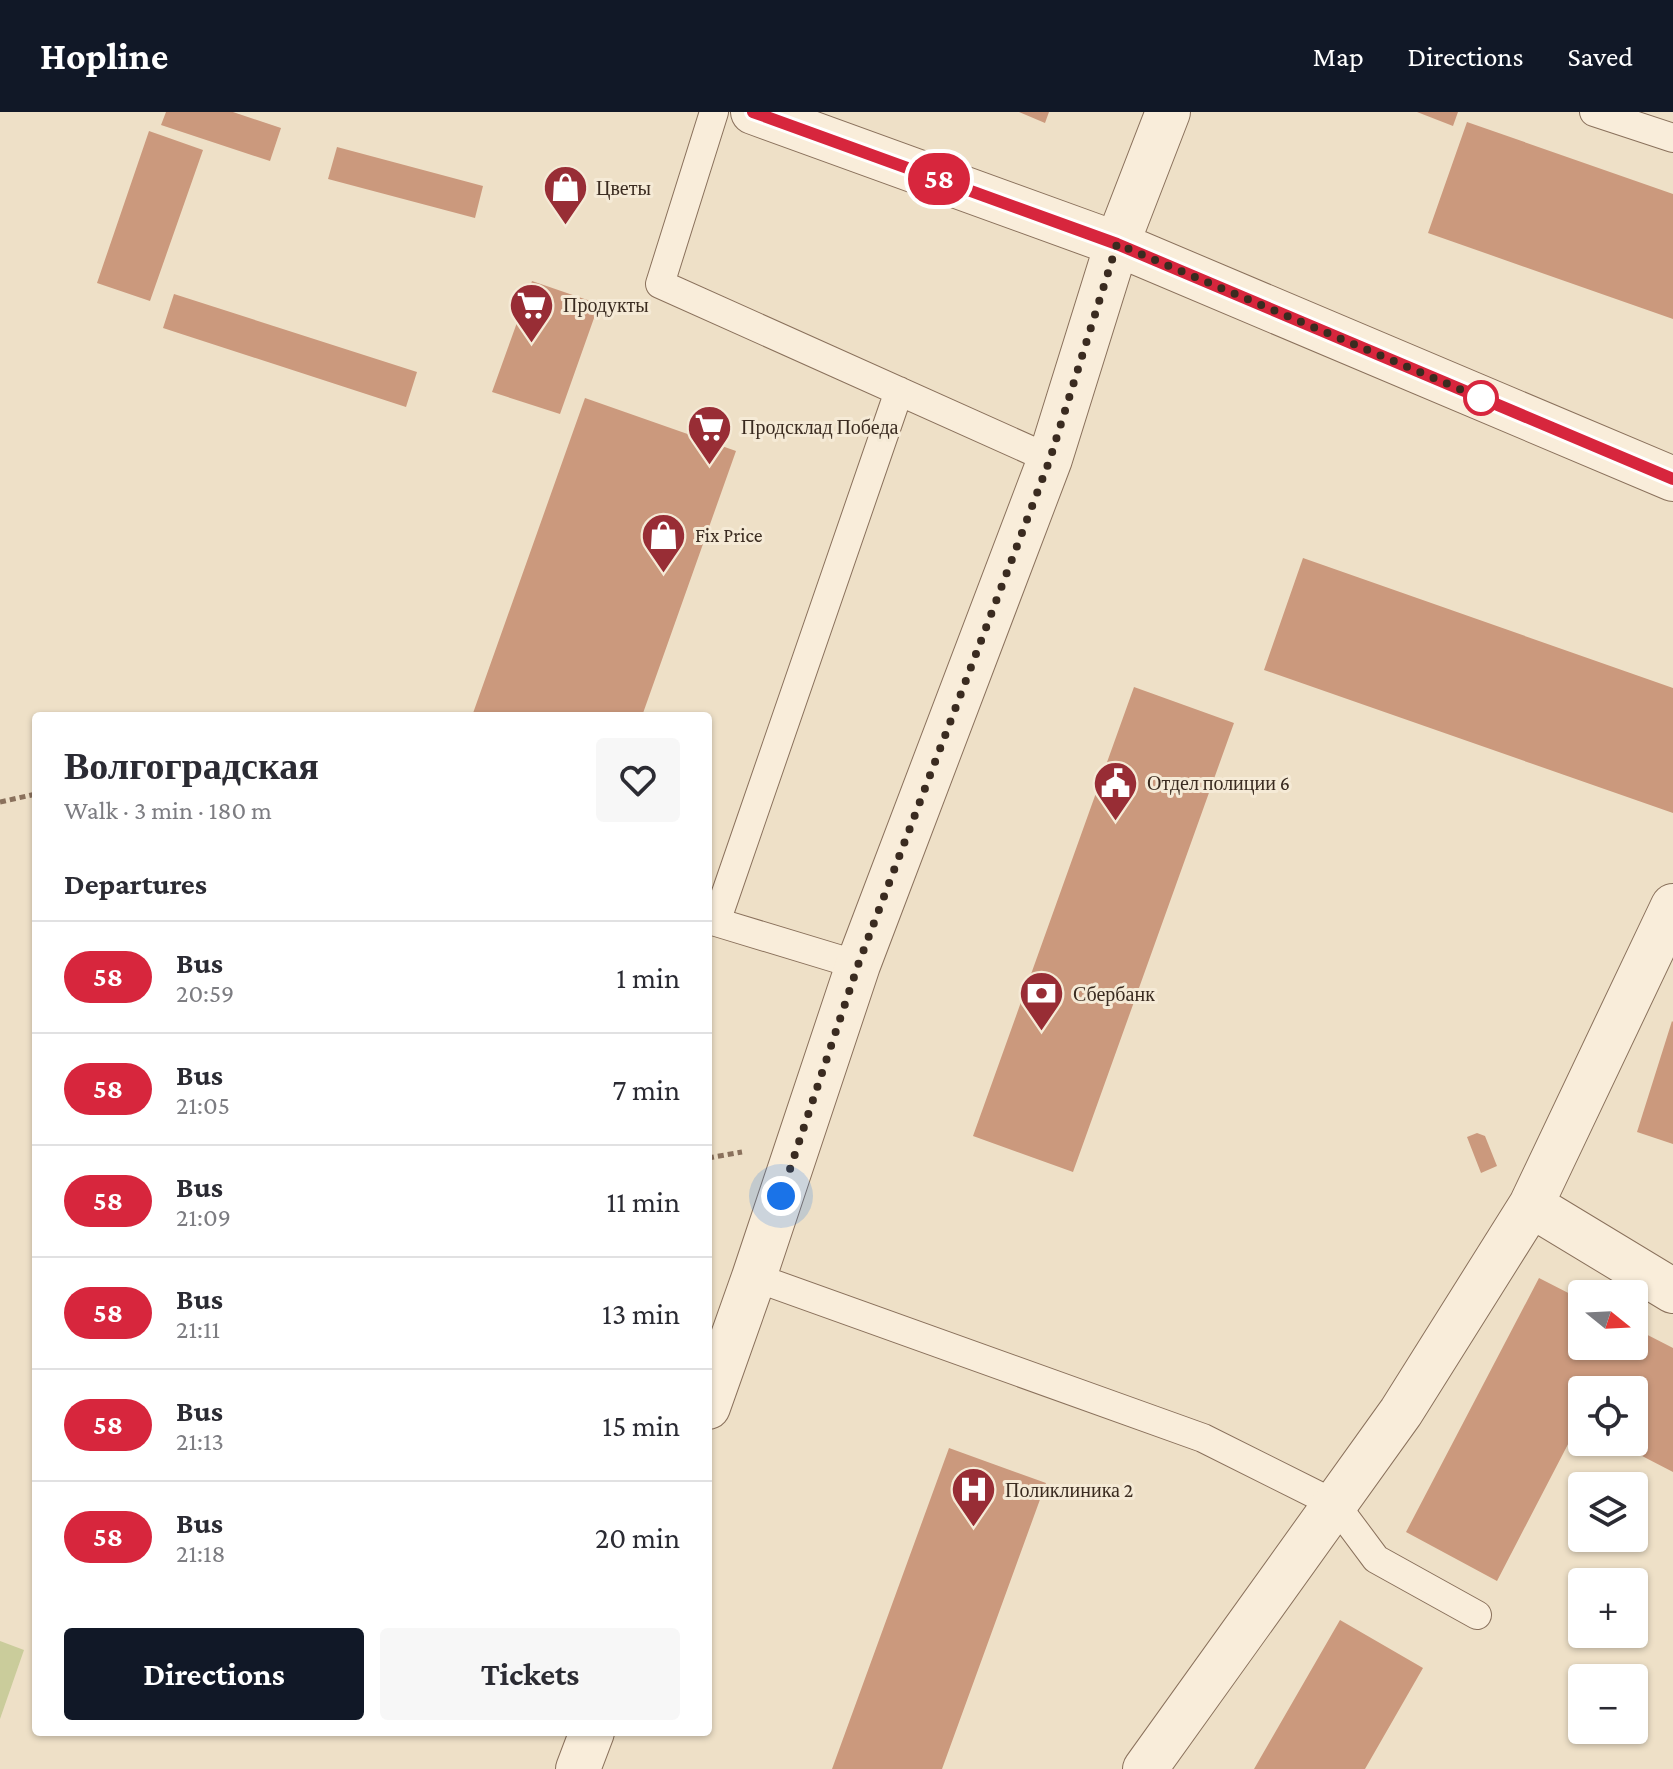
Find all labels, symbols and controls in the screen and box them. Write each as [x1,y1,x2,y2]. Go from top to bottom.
text: Hopline [40,35,168,77]
text: Map [1313,41,1364,72]
text: Directions [1408,41,1523,72]
text: Saved [1567,41,1633,72]
line badge: 58 [903,153,975,205]
text: 58 [924,163,954,194]
shop icon: Цветы [541,164,589,227]
place label: Цветы [596,177,651,200]
supermarket icon: Продукты [508,281,556,344]
place label: Продукты [563,294,649,317]
unlabelled marker [1464,381,1498,415]
supermarket icon: Продсклад Победа [686,403,734,466]
place label: Продсклад Победа [741,416,899,439]
shop icon: Fix Price [640,511,688,574]
place label: Fix Price [695,524,763,546]
button: heart [596,738,680,822]
text: Волгоградская [64,745,319,787]
public building icon: Отдел полиции 6 [1092,759,1140,822]
place label: Отдел полиции 6 [1147,772,1290,795]
text: Walk · 3 min · 180 m [64,796,272,825]
text: Departures [64,867,207,900]
text: Bus [176,946,223,979]
text: 58 [93,961,123,992]
text: 1 min [616,961,680,994]
bank icon: Сбербанк [1018,970,1066,1033]
text: 20:59 [176,979,234,1008]
place label: Сбербанк [1073,983,1155,1006]
text: Bus [176,1058,223,1091]
text: 58 [93,1073,123,1104]
text: 7 min [612,1073,680,1106]
text: 21:05 [176,1091,230,1120]
text: Bus [176,1170,223,1203]
your location [761,1176,801,1216]
text: 58 [93,1185,123,1216]
text: 11 min [606,1185,680,1218]
text: 21:09 [176,1203,231,1232]
north arrow [1568,1280,1648,1360]
map controls [1568,1280,1648,1744]
text: Bus [176,1282,223,1315]
text: 58 [93,1297,123,1328]
text: 13 min [602,1297,680,1330]
text: 21:11 [176,1315,220,1344]
button: locate [1568,1376,1648,1456]
text: Bus [176,1394,223,1427]
text: 58 [93,1409,123,1440]
text: 15 min [602,1409,680,1442]
text: 21:13 [176,1427,224,1456]
hospital icon: Поликлиника 2 [950,1466,998,1529]
button: layers [1568,1472,1648,1552]
place label: Поликлиника 2 [1005,1479,1133,1501]
text: Bus [176,1506,223,1539]
text: 58 [93,1521,123,1552]
text: 20 min [595,1521,680,1554]
text: 21:18 [176,1539,226,1568]
button: + [1568,1568,1648,1648]
button: Directions [64,1628,364,1720]
button: Tickets [380,1628,680,1720]
button: − [1568,1664,1648,1744]

